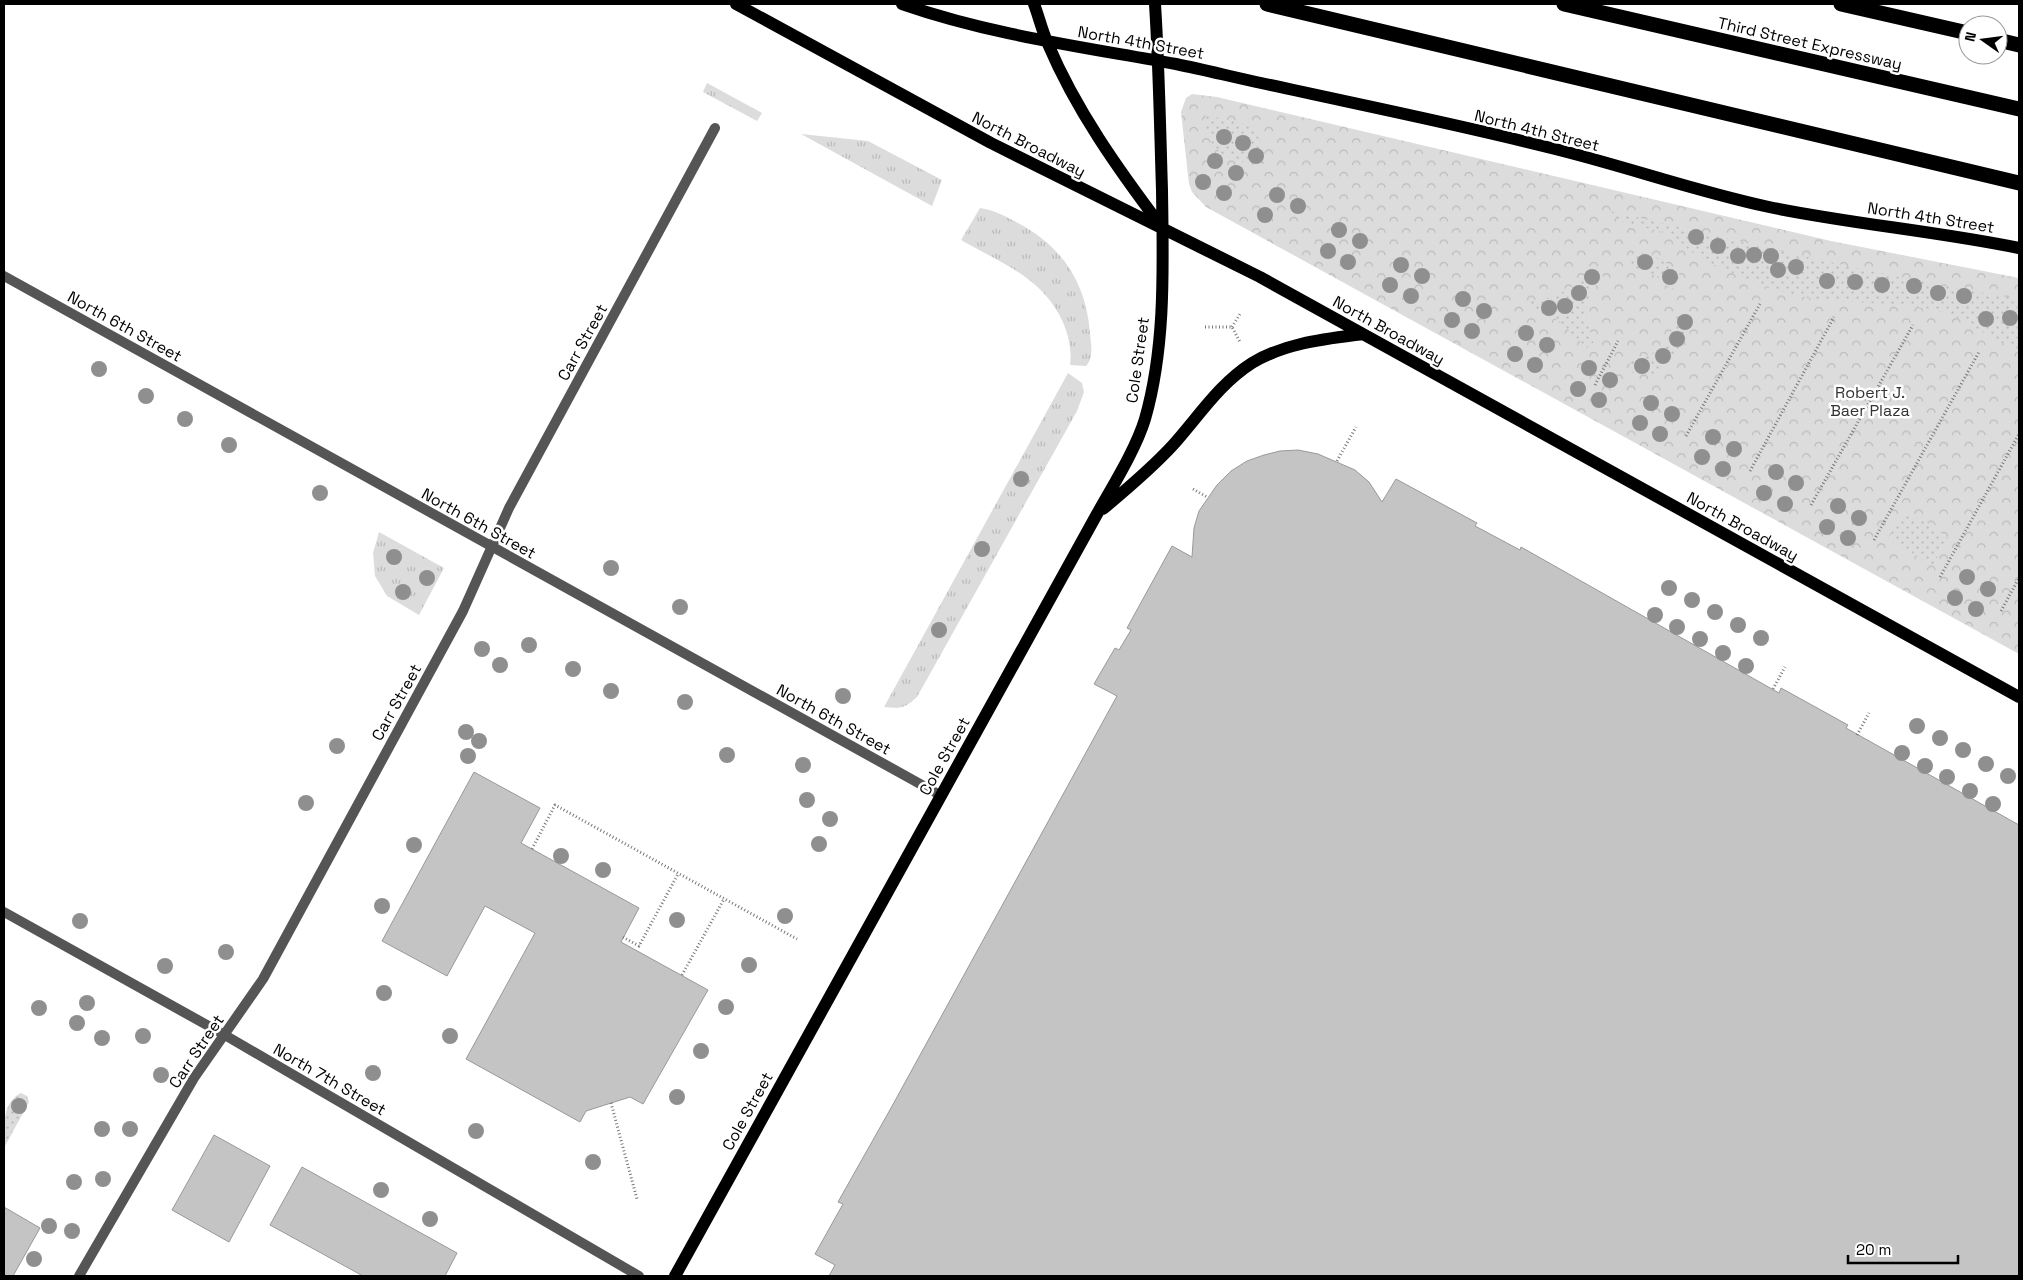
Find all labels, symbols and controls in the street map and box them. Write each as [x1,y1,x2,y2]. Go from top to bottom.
street label: Third Street Expressway [1716,12,1904,75]
north arrow [1958,15,2008,65]
street label: North 4th Street [1076,21,1206,64]
text: N [1961,30,1980,44]
street label: North 4th Street [1472,105,1602,156]
street label: North Broadway [968,107,1089,182]
street label: North 4th Street [1866,197,1996,238]
street label: North 6th Street [64,286,186,367]
street label: North Broadway [1329,291,1448,370]
street label: Carr Street [553,300,612,384]
street label: Cole Street [1121,316,1154,404]
park label: Robert J. Baer Plaza [1830,382,1910,421]
street label: North 6th Street [418,483,540,564]
street label: North Broadway [1683,487,1802,566]
street label: Carr Street [367,660,426,744]
street label: North 6th Street [773,679,895,760]
street label: Cole Street [914,713,975,799]
street label: Carr Street [164,1010,229,1092]
street label: North 7th Street [269,1039,390,1120]
street label: Cole Street [717,1068,778,1154]
scale bar [1848,1232,1958,1264]
text: 20 m [1856,1240,1891,1259]

